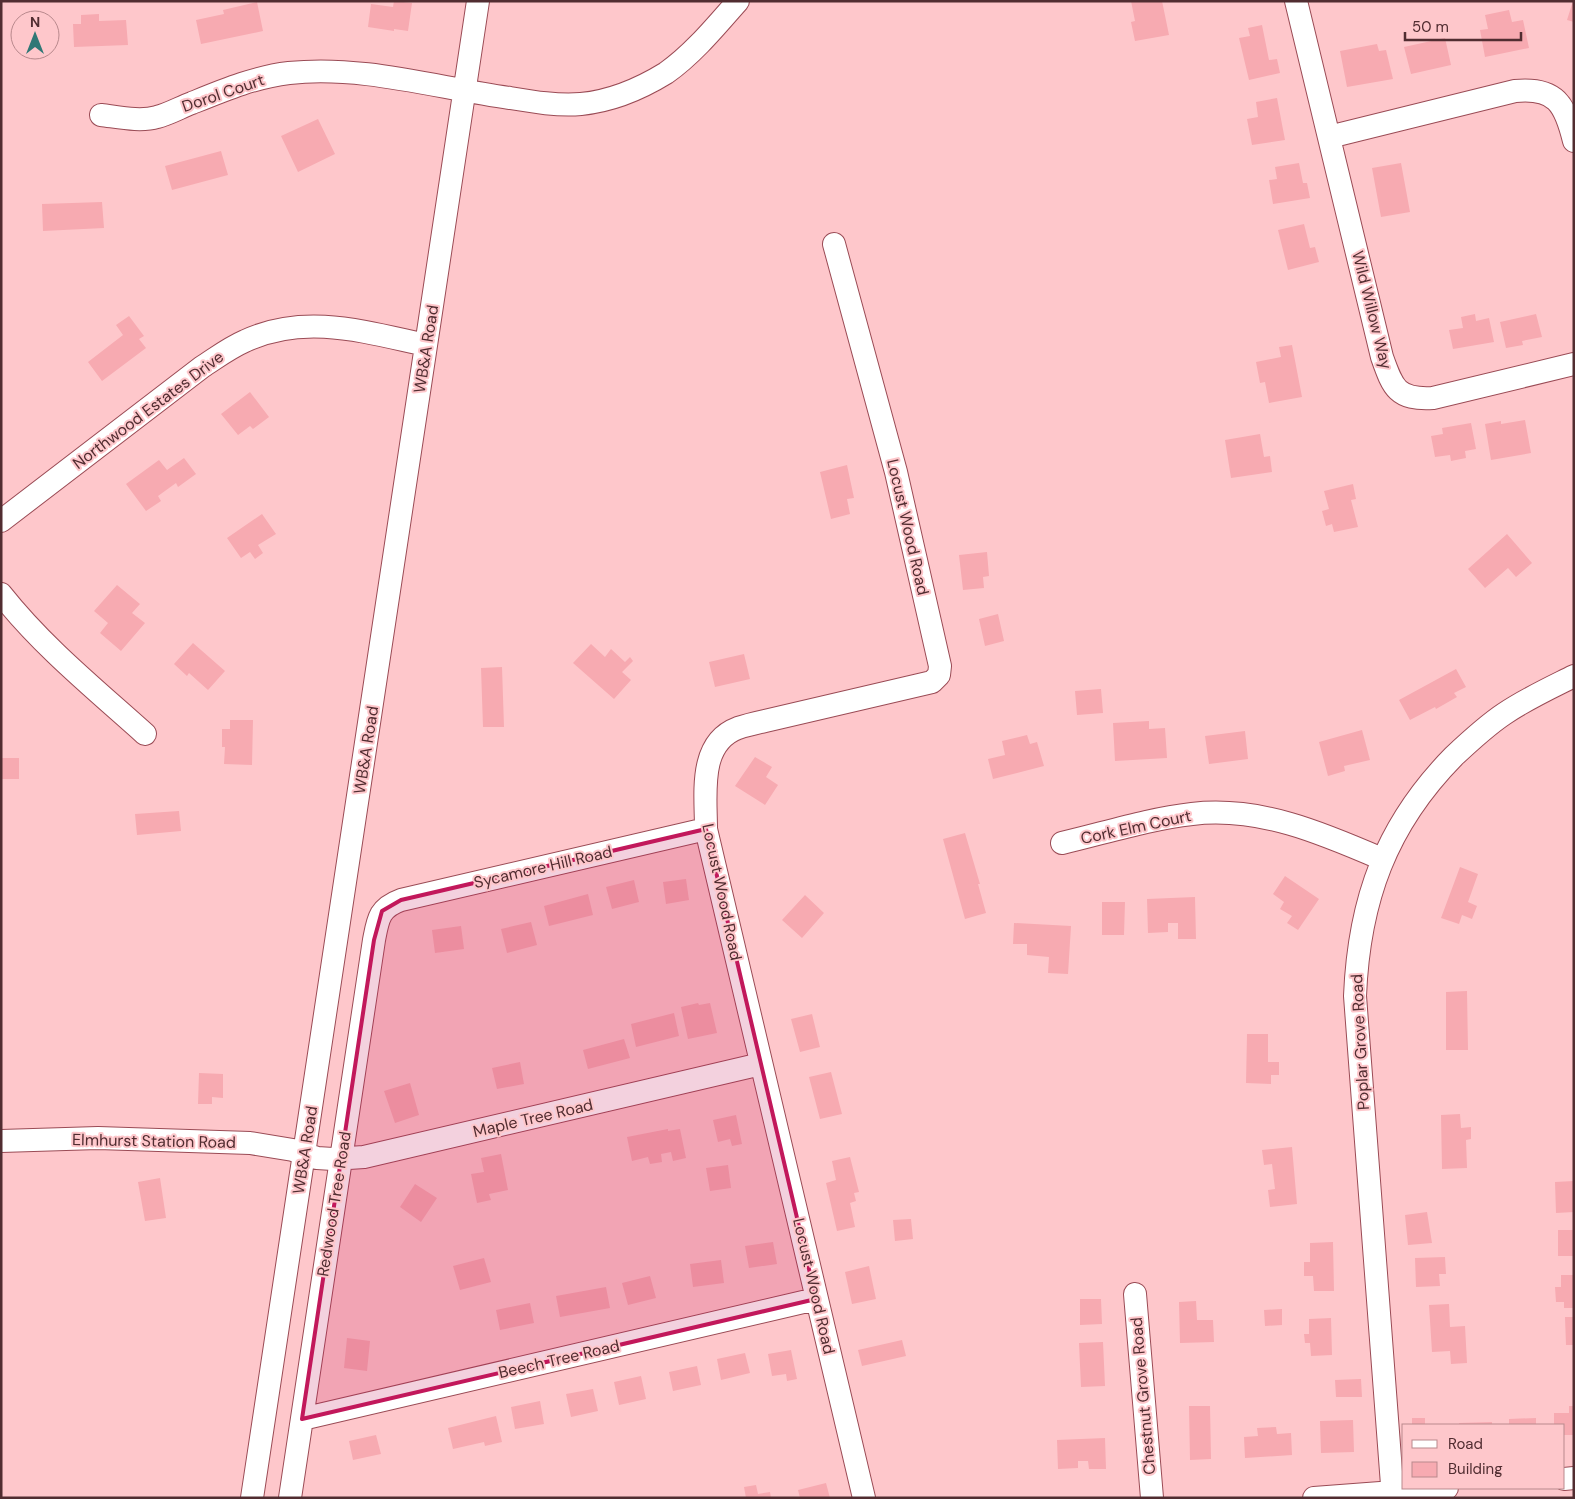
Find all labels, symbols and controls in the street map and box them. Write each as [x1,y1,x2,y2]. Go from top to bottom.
north arrow [10,10,60,60]
scale bar [1405,10,1521,42]
text: N [30,13,40,31]
text: 50 m [1412,17,1449,37]
street label: Dorol Court [179,69,267,117]
street label: Wild Willow Way [1347,249,1397,372]
street label: WB&A Road [409,303,443,395]
street label: Northwood Estates Drive [68,346,228,474]
street label: Locust Wood Road [882,457,934,597]
street label: WB&A Road [349,704,383,796]
street label: Cork Elm Court [1079,805,1193,849]
street label: Locust Wood Road [697,822,747,962]
street label: Sycamore Hill Road [472,841,614,893]
street label: Poplar Grove Road [1346,973,1374,1111]
street label: Maple Tree Road [471,1094,595,1142]
street label: WB&A Road [288,1104,322,1196]
street label: Elmhurst Station Road [72,1129,236,1153]
street label: Redwood Tree Road [312,1130,356,1278]
street label: Locust Wood Road [788,1216,840,1356]
street label: Chestnut Grove Road [1126,1316,1160,1476]
street label: Beech Tree Road [496,1335,622,1383]
legend [1402,1424,1565,1489]
text: Road [1448,1434,1483,1454]
text: Building [1448,1459,1503,1479]

